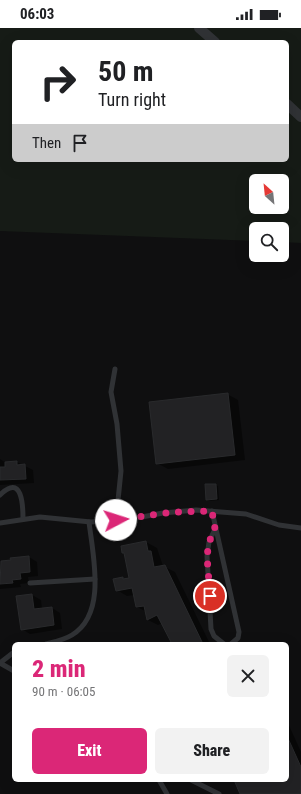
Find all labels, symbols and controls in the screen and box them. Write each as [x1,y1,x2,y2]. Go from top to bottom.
text: 06:03 [20,5,54,23]
text: 50 m [98,55,154,88]
icon: right [32,56,84,108]
text: Turn right [98,89,166,110]
icon: arrive [69,132,91,154]
text: Then [32,134,61,152]
north arrow [249,174,289,214]
map controls [249,174,289,262]
button: search [249,222,289,262]
position arrow [95,499,137,541]
pin [193,579,227,613]
icon: arrive [199,585,221,607]
text: 2 min [32,655,86,683]
button: close [227,655,269,697]
text: 90 m · 06:05 [32,684,95,699]
button: Exit [32,728,147,774]
button: Share [155,728,269,774]

